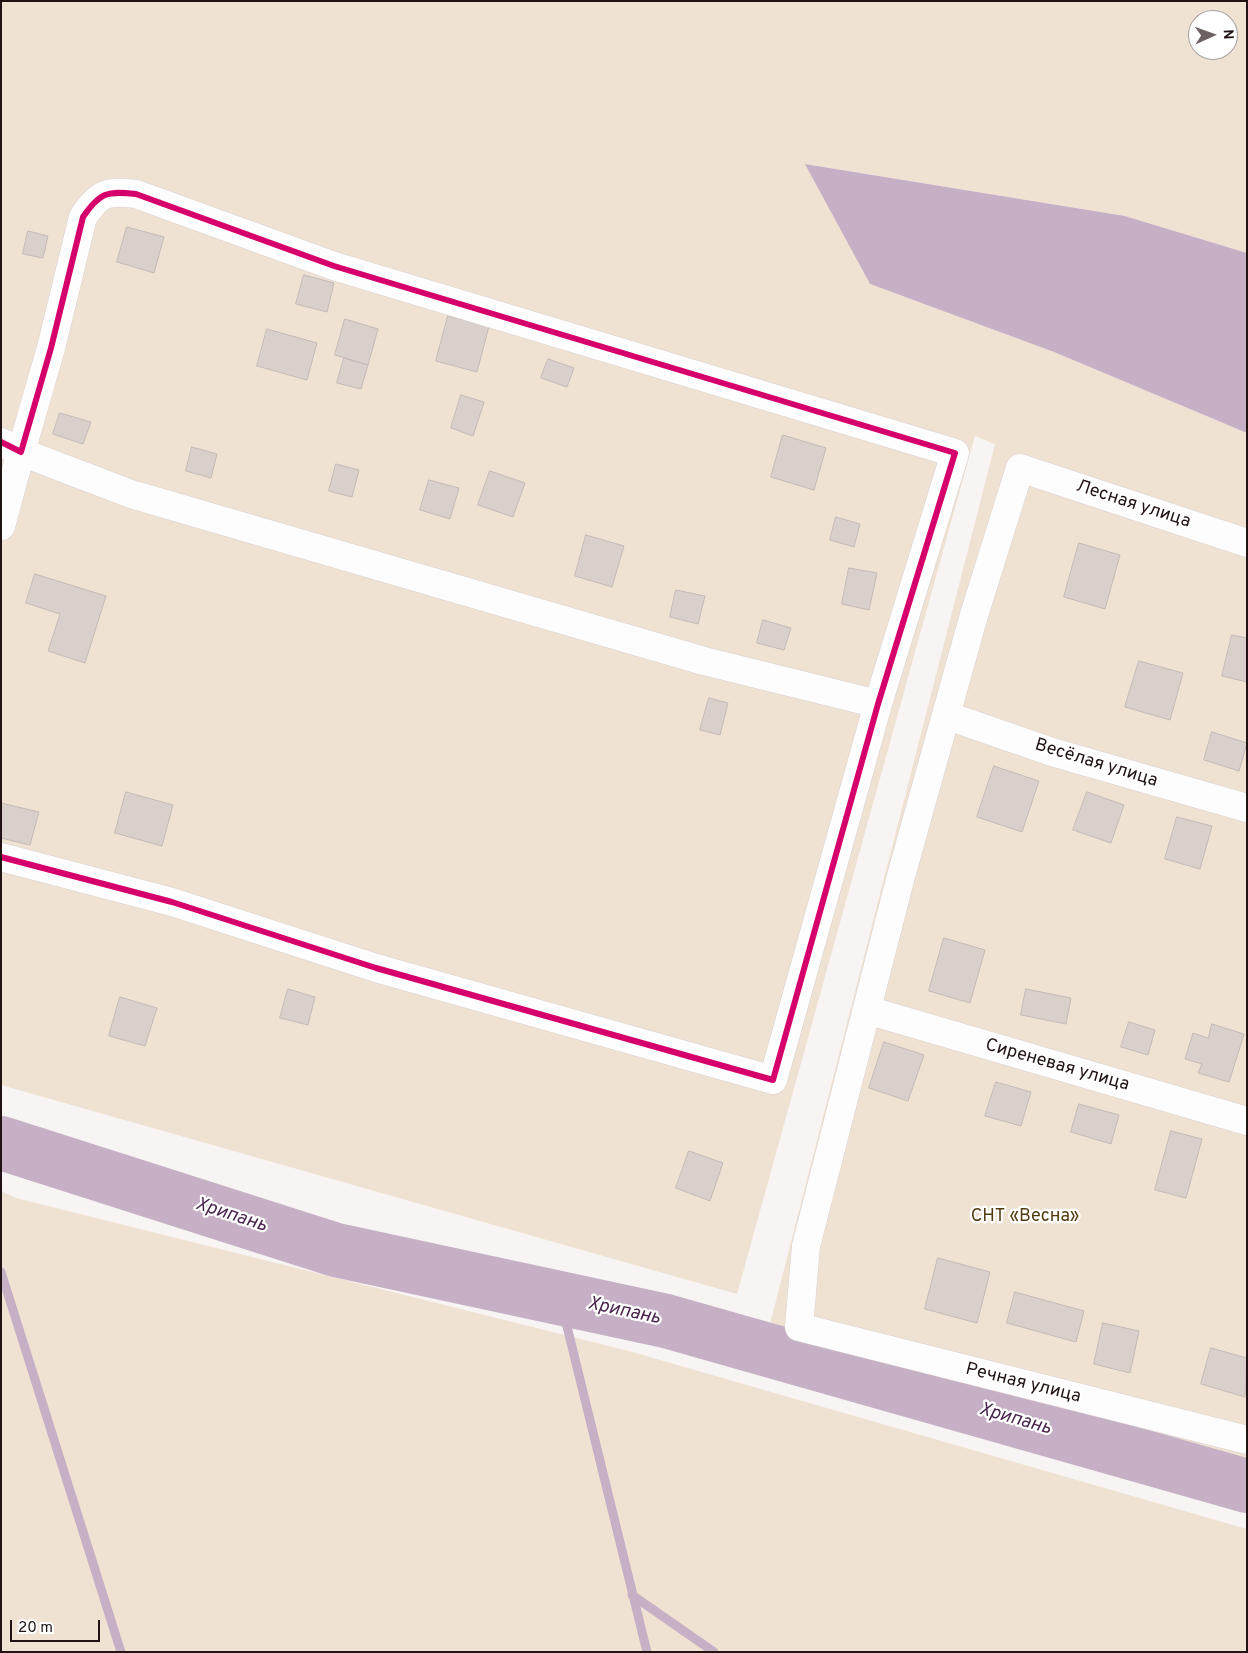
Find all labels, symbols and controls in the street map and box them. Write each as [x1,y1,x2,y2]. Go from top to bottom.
north arrow [1188,10,1238,60]
text: N [1219,29,1236,40]
street label: Лесная улица [1073,476,1193,534]
street label: Весёлая улица [1032,735,1160,793]
street label: Сиреневая улица [983,1035,1131,1097]
water label: Хрипань [192,1194,270,1238]
park label: СНТ «Весна» [971,1206,1079,1228]
water label: Хрипань [586,1293,662,1331]
street label: Речная улица [963,1359,1083,1409]
water label: Хрипань [976,1399,1054,1441]
scale bar [12,1610,102,1642]
text: 20 m [18,1619,53,1638]

